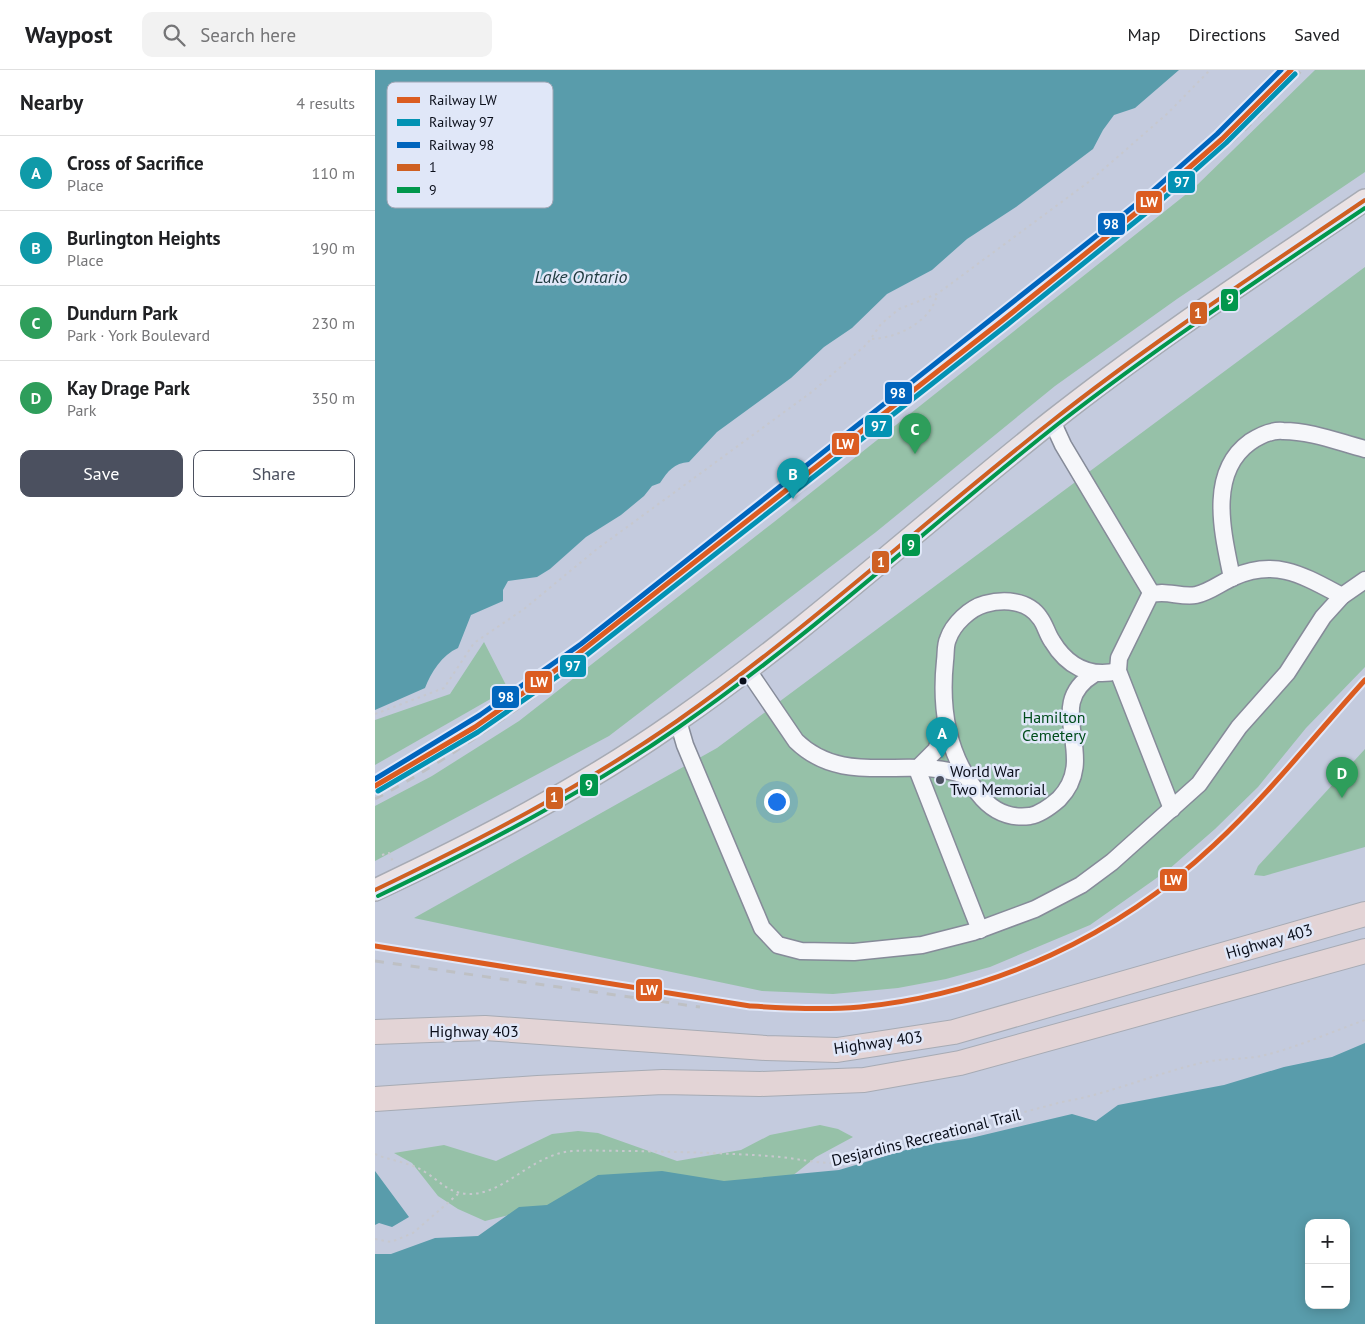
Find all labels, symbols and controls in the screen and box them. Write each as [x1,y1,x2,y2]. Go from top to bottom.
search box [142,12,492,57]
text: Waypost [25,19,112,50]
icon: search [160,21,188,49]
text: Search here [200,23,296,47]
text: Map [1128,23,1160,46]
text: Directions [1188,23,1266,46]
text: Saved [1294,23,1340,46]
legend [387,82,553,208]
text: Nearby [20,89,83,116]
text: Railway LW [429,91,497,109]
text: 4 results [296,93,355,113]
text: Railway 97 [429,113,494,131]
text: Railway 98 [429,136,494,154]
text: Cross of Sacrifice [67,151,204,175]
text: 1 [429,158,437,176]
text: A [31,163,41,183]
text: 110 m [312,163,355,183]
line badge: 97 [1167,170,1196,194]
text: 97 [1174,173,1190,191]
text: Place [67,175,104,195]
text: 9 [429,181,437,199]
line badge: LW [1135,190,1163,214]
text: LW [1140,193,1159,211]
line badge: 98 [1097,212,1126,236]
text: 98 [1103,215,1119,233]
text: Burlington Heights [67,226,221,250]
text: B [31,238,41,258]
text: 190 m [312,238,355,258]
text: Place [67,250,104,270]
water label: Lake Ontario [535,265,627,288]
line badge: 9 [1220,288,1239,312]
text: 9 [1226,290,1234,308]
text: Dundurn Park [67,301,178,325]
line badge: 1 [1189,301,1208,325]
text: 1 [1194,304,1202,322]
text: C [32,313,40,333]
text: 230 m [312,313,355,333]
text: Park · York Boulevard [67,325,210,345]
text: Kay Drage Park [67,376,190,400]
line badge: 98 [884,381,913,405]
text: 98 [890,384,906,402]
text: D [31,388,41,408]
text: 350 m [312,388,355,408]
text: Park [67,400,96,420]
pin: C [899,413,931,454]
line badge: 97 [864,414,893,438]
text: 97 [871,417,887,435]
line badge: LW [831,432,860,456]
text: LW [836,435,855,453]
button: Save [20,450,183,497]
button: Share [193,450,355,497]
pin: B [777,458,809,499]
line badge: 9 [901,533,921,557]
text: 9 [907,536,915,554]
line badge: 1 [871,550,890,574]
text: 1 [877,553,885,571]
line badge: 97 [559,654,587,678]
text: 97 [565,657,581,675]
line badge: LW [524,670,553,694]
text: LW [530,673,549,691]
unlabelled marker [738,676,748,686]
line badge: 98 [491,685,520,709]
text: 98 [498,688,514,706]
park label: Hamilton Cemetery [1022,707,1087,745]
pin: A [926,717,958,758]
pin: D [1326,757,1358,798]
place label: World War Two Memorial [950,761,1046,799]
line badge: 9 [579,773,599,797]
marker: World War Two Memorial [934,774,946,786]
text: 9 [585,776,593,794]
line badge: 1 [545,786,564,810]
text: 1 [550,788,558,806]
your location [764,789,790,815]
line badge: LW [1159,868,1188,892]
text: LW [1164,871,1183,889]
street label: Highway 403 [1223,919,1315,963]
line badge: LW [635,978,663,1002]
text: LW [640,981,659,999]
street label: Highway 403 [429,1021,519,1041]
street label: Highway 403 [832,1026,924,1058]
street label: Desjardins Recreational Trail [829,1104,1023,1170]
map controls [1305,1219,1350,1309]
button: + [1305,1219,1350,1264]
button: − [1305,1264,1350,1309]

